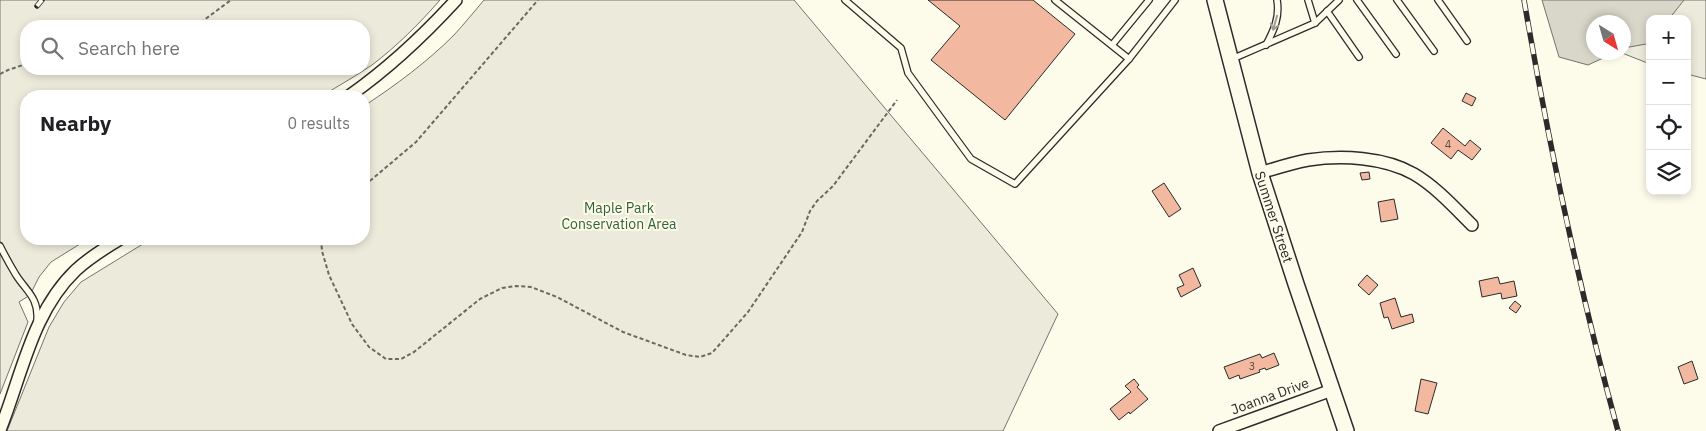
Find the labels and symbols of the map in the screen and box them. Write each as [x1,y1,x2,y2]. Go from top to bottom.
one-way arrow [1270,15,1280,31]
north arrow [1586,15,1631,60]
house number: 4 [1445,137,1452,151]
street label: Summer Street [1251,169,1297,265]
park label: Maple Park Conservation Area [561,199,677,233]
house number: 3 [1249,359,1255,373]
street label: Joanna Drive [1229,373,1312,418]

